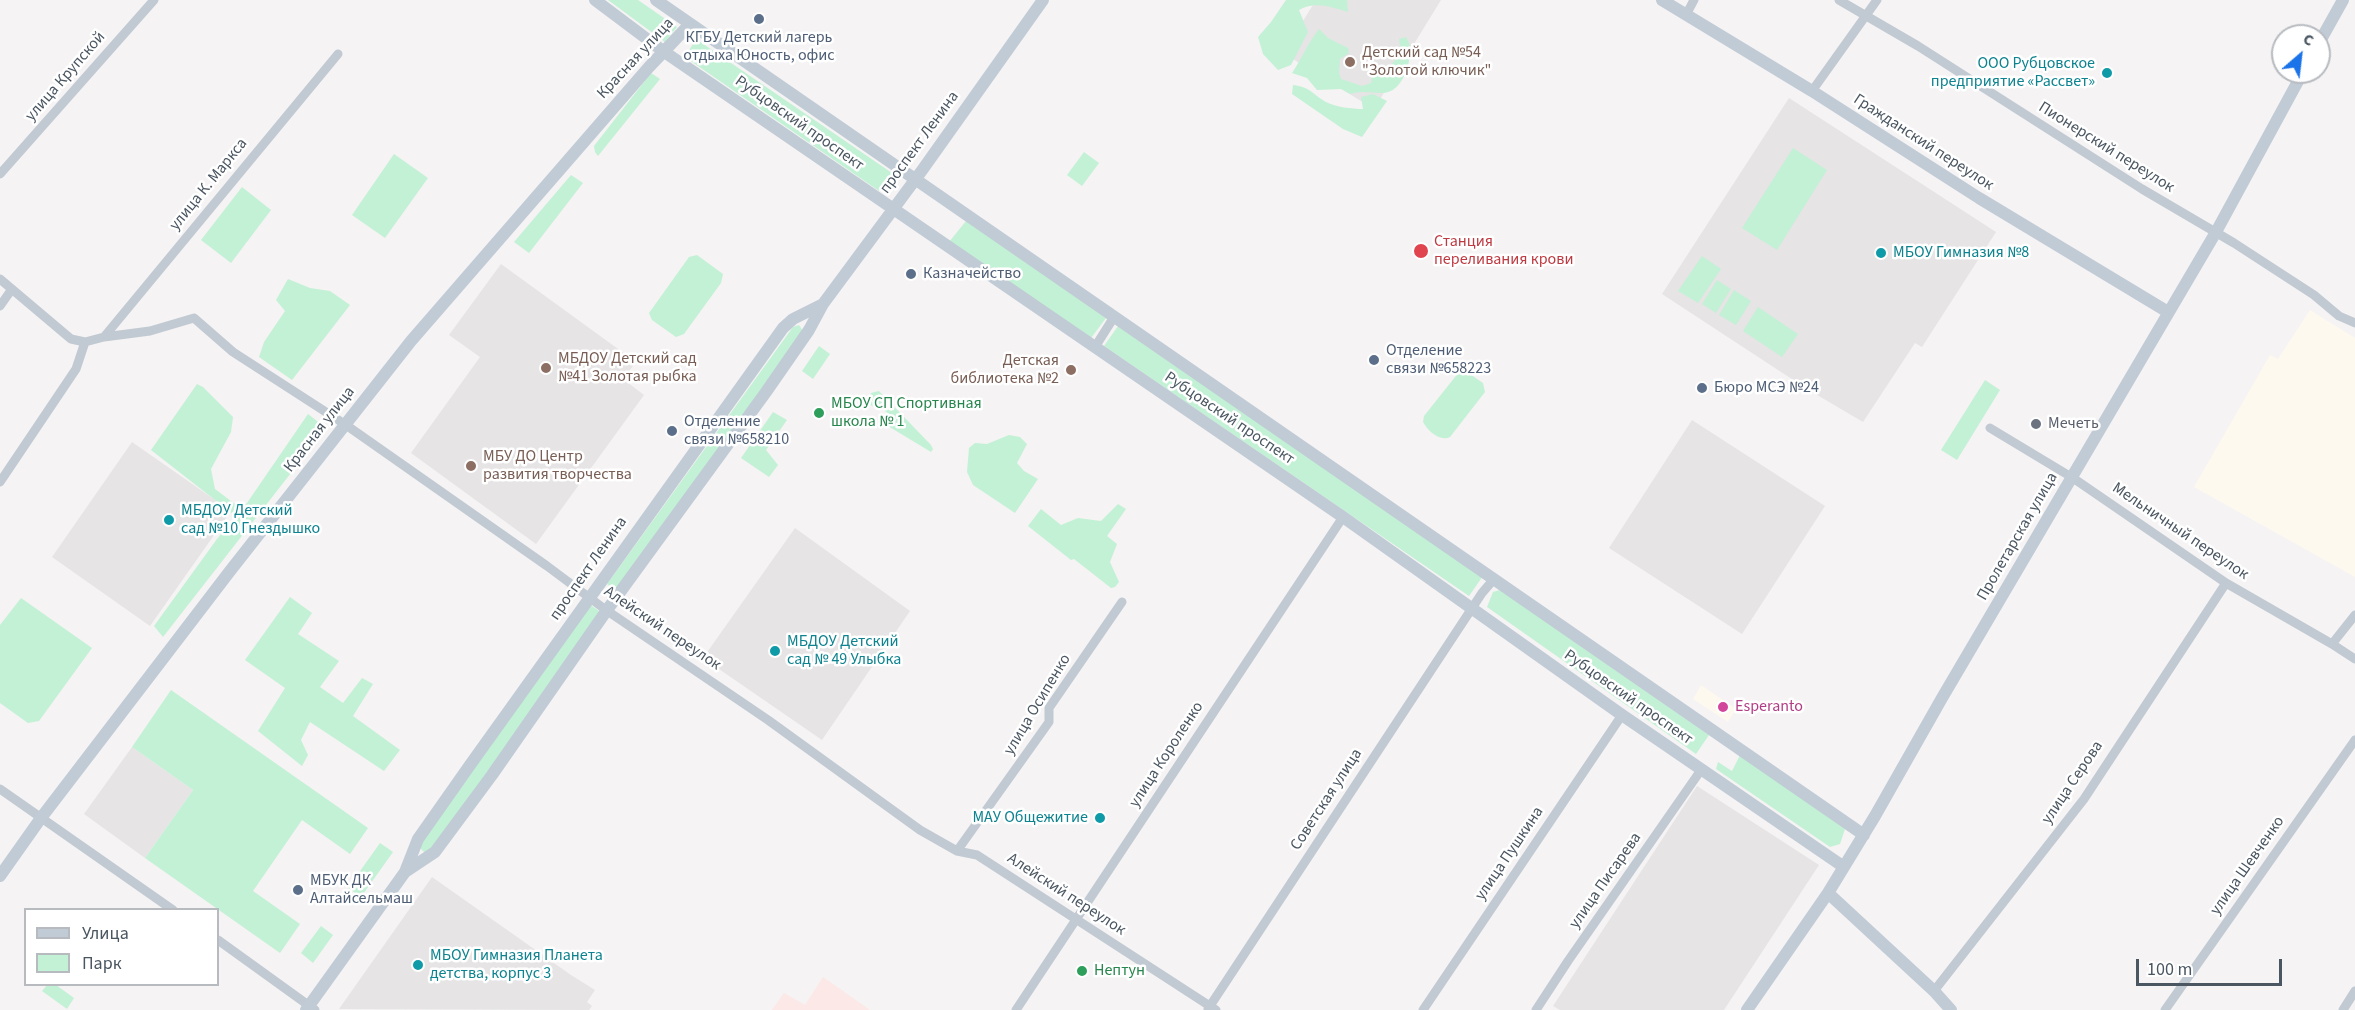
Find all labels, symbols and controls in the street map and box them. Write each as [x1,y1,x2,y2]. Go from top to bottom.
marker: КГБУ Детский лагерь отдыха Юность, офис [752,12,766,26]
street label: Красная улица [594,15,678,103]
north arrow [2271,24,2331,84]
street label: улица Крупской [22,28,110,126]
place label: КГБУ Детский лагерь отдыха Юность, офис [683,28,835,66]
text: С [2299,28,2318,52]
place label: Детский сад №54 "Золотой ключик" [1362,43,1491,81]
place label: ООО Рубцовское предприятие «Рассвет» [1931,54,2095,92]
marker: Детский сад №54 "Золотой ключик" [1343,55,1357,69]
marker: ООО Рубцовское предприятие «Рассвет» [2100,66,2114,80]
street label: Рубцовский проспект [731,72,867,176]
street label: проспект Ленина [876,88,964,198]
street label: Гражданский переулок [1849,90,1997,196]
street label: Пионерский переулок [2035,98,2177,198]
street label: улица К. Маркса [166,135,252,235]
place label: Станция переливания крови [1434,232,1573,270]
marker: Станция переливания крови [1412,242,1430,260]
place label: МБОУ Гимназия №8 [1893,243,2029,263]
marker: МБОУ Гимназия №8 [1874,246,1888,260]
place label: Казначейство [923,264,1021,284]
marker: Казначейство [904,267,918,281]
place label: Отделение связи №658223 [1386,341,1491,379]
place label: МБДОУ Детский сад №41 Золотая рыбка [558,349,696,387]
place label: Детская библиотека №2 [950,351,1059,389]
marker: Отделение связи №658223 [1367,353,1381,367]
marker: МБДОУ Детский сад №41 Золотая рыбка [539,361,553,375]
marker: Детская библиотека №2 [1064,363,1078,377]
street label: Рубцовский проспект [1160,368,1298,470]
place label: Бюро МСЭ №24 [1714,378,1819,398]
marker: Бюро МСЭ №24 [1695,381,1709,395]
street label: Красная улица [281,383,359,477]
place label: МБОУ СП Спортивная школа № 1 [831,394,982,432]
marker: МБОУ СП Спортивная школа № 1 [812,406,826,420]
place label: Отделение связи №658210 [684,412,789,450]
place label: Мечеть [2048,414,2099,434]
marker: Мечеть [2029,417,2043,431]
marker: Отделение связи №658210 [665,424,679,438]
place label: МБУ ДО Центр развития творчества [483,447,632,485]
marker: МБУ ДО Центр развития творчества [464,459,478,473]
street label: Пролетарская улица [1974,470,2062,604]
street label: Мельничный переулок [2108,479,2252,585]
place label: МБДОУ Детский сад №10 Гнездышко [181,501,320,539]
marker: МБДОУ Детский сад №10 Гнездышко [162,513,176,527]
street label: проспект Ленина [546,514,632,624]
street label: Алейский переулок [600,583,724,675]
place label: МБДОУ Детский сад № 49 Улыбка [787,632,901,670]
marker: МБДОУ Детский сад № 49 Улыбка [768,644,782,658]
street label: Рубцовский проспект [1560,646,1696,750]
street label: улица Осипенко [1000,651,1076,759]
place label: Esperanto [1735,697,1803,717]
street label: улица Короленко [1126,699,1208,811]
marker: Esperanto [1716,700,1730,714]
street label: улица Серова [2038,738,2108,828]
street label: Советская улица [1287,746,1367,854]
street label: улица Пушкина [1472,803,1548,905]
place label: МАУ Общежитие [972,808,1088,828]
marker: МАУ Общежитие [1093,811,1107,825]
street label: улица Шевченко [2207,813,2289,919]
street label: улица Писарева [1566,829,1646,933]
street label: Алейский переулок [1003,850,1129,940]
place label: МБУК ДК Алтайсельмаш [310,871,413,909]
marker: МБУК ДК Алтайсельмаш [291,883,305,897]
legend [24,908,219,986]
text: Улица [82,921,129,946]
place label: МБОУ Гимназия Планета детства, корпус 3 [430,946,603,984]
scale bar [2139,947,2284,985]
text: Парк [82,951,122,976]
text: 100 m [2147,957,2192,982]
marker: МБОУ Гимназия Планета детства, корпус 3 [411,958,425,972]
place label: Нептун [1094,961,1145,981]
marker: Нептун [1075,964,1089,978]

